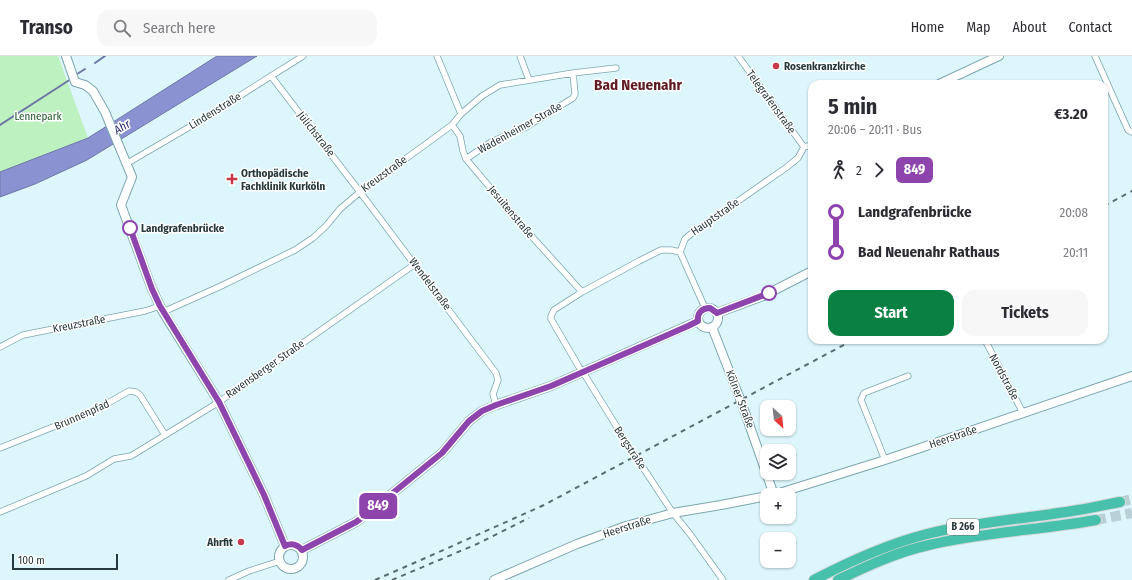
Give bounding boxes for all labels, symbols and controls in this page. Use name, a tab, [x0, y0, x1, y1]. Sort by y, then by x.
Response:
search box	[97, 10, 377, 46]
text: Transo	[20, 16, 73, 39]
icon: search	[111, 17, 133, 39]
text: Search here	[143, 19, 215, 37]
text: Home	[911, 19, 944, 36]
text: Map	[966, 19, 990, 36]
text: About	[1012, 19, 1047, 36]
text: Contact	[1069, 19, 1112, 36]
place label: Rosenkranzkirche	[784, 60, 866, 73]
marker: Rosenkranzkirche	[771, 61, 781, 71]
street label: Telegrafenstraße	[744, 68, 798, 136]
district label: Bad Neuenahr	[594, 76, 682, 94]
street label: Lindenstraße	[187, 90, 243, 132]
text: 5 min	[828, 93, 877, 120]
street label: Wadenheimer Straße	[476, 100, 564, 156]
text: €3.20	[1054, 105, 1088, 123]
street label: Jülichstraße	[294, 109, 338, 159]
park label: Lennepark	[14, 110, 62, 123]
water label: Ahr	[110, 116, 133, 138]
text: 20:06 – 20:11 · Bus	[828, 122, 922, 137]
street label: Kreuzstraße	[359, 153, 409, 195]
icon: walk	[828, 159, 850, 181]
icon: forward	[868, 159, 890, 181]
text: 849	[904, 161, 925, 178]
text: 2	[856, 163, 862, 178]
place label: Orthopädische Fachklinik Kurköln	[241, 167, 325, 193]
marker: Orthopädische Fachklinik Kurköln	[226, 173, 238, 185]
street label: Jesuitenstraße	[485, 183, 537, 241]
street label: Hauptstraße	[688, 196, 742, 238]
text: Landgrafenbrücke	[858, 203, 972, 221]
text: 20:08	[1059, 205, 1088, 220]
marker: Landgrafenbrücke	[122, 220, 138, 236]
place label: Landgrafenbrücke	[141, 222, 225, 235]
text: Bad Neuenahr Rathaus	[858, 243, 1000, 261]
text: 20:11	[1063, 245, 1088, 260]
street label: Wendelstraße	[406, 255, 454, 313]
unlabelled marker	[761, 285, 777, 301]
button: Start	[828, 290, 954, 336]
button: Tickets	[962, 290, 1088, 336]
street label: Kreuzstraße	[52, 313, 106, 335]
street label: Ravensberger Straße	[223, 337, 307, 401]
street label: Nordstraße	[986, 352, 1022, 402]
street label: Kölner Straße	[723, 368, 757, 430]
street label: Brunnenpfad	[53, 397, 111, 433]
north arrow	[760, 400, 796, 436]
map controls	[760, 400, 796, 568]
street label: Heerstraße	[927, 423, 979, 451]
street label: Bergstraße	[611, 424, 649, 472]
button: layers	[760, 444, 796, 480]
button: +	[760, 488, 796, 524]
line badge: 849	[355, 493, 401, 519]
text: 849	[367, 497, 389, 514]
street label: Heerstraße	[601, 513, 653, 541]
road number: B 266	[947, 519, 979, 535]
button: −	[760, 532, 796, 568]
place label: Ahrfit	[206, 536, 233, 549]
marker: Ahrfit	[236, 537, 246, 547]
scale bar	[12, 552, 118, 571]
text: 100 m	[18, 554, 45, 567]

